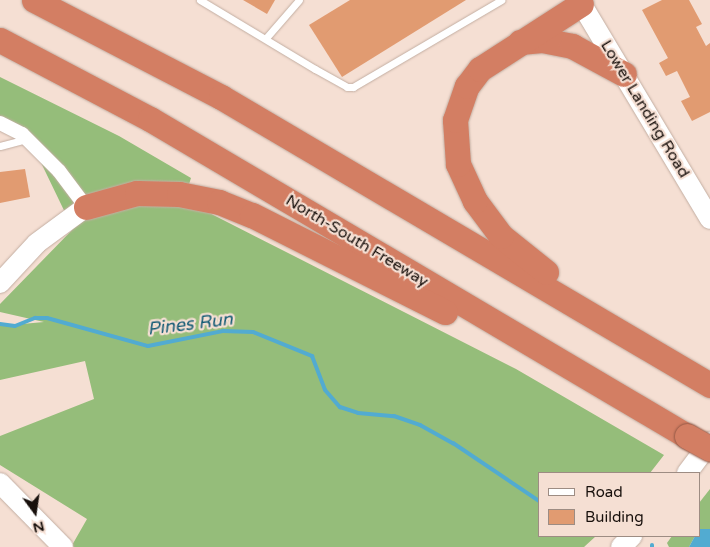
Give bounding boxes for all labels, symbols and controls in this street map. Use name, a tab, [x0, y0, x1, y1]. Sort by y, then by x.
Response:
street label: Lower Landing Road	[596, 37, 694, 181]
street label: North-South Freeway	[282, 191, 432, 291]
water label: Pines Run	[146, 308, 234, 340]
legend	[538, 472, 700, 537]
text: Road	[585, 483, 623, 501]
north arrow	[10, 487, 60, 537]
text: Building	[585, 508, 644, 526]
text: N	[31, 517, 46, 537]

